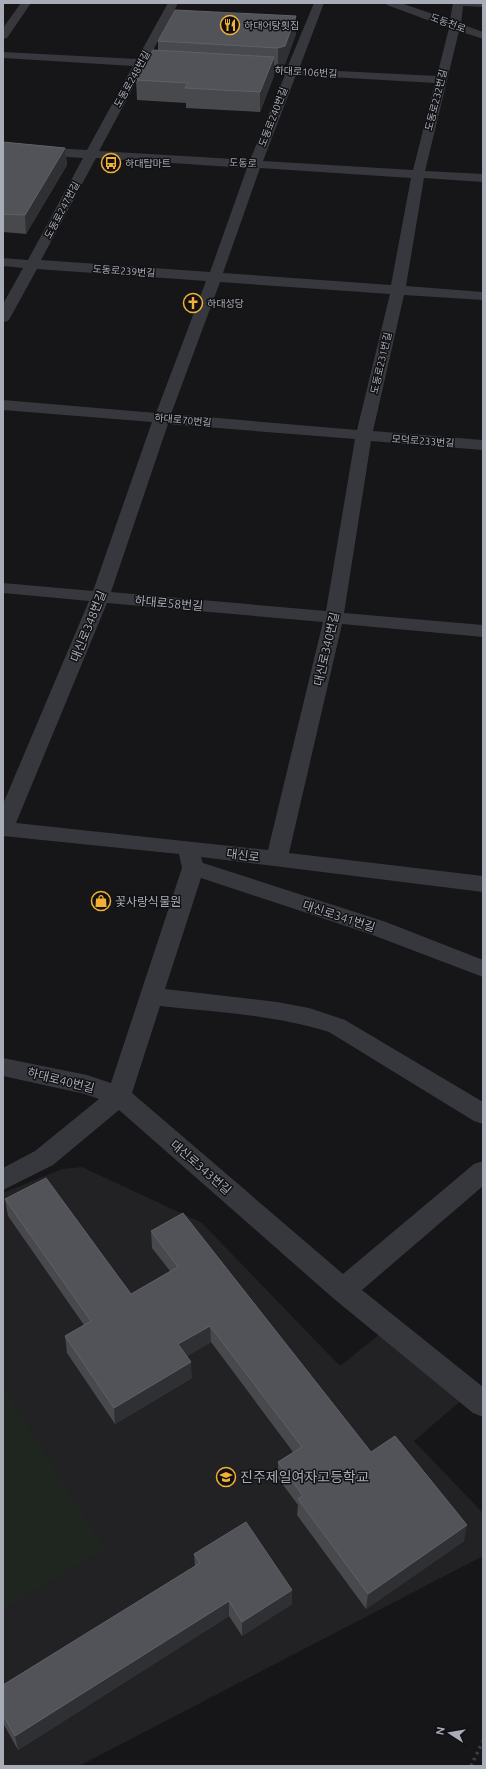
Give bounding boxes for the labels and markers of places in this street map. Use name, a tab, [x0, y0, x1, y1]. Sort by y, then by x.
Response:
restaurant icon: 하대어탕횟집	[219, 14, 241, 36]
place label: 하대어탕횟집	[244, 20, 299, 31]
bus stop icon: 하대탑마트	[100, 152, 122, 174]
place label: 하대탑마트	[125, 158, 171, 169]
church icon: 하대성당	[182, 292, 204, 314]
place label: 하대성당	[207, 298, 244, 309]
shop icon: 꽃사랑식물원	[90, 890, 112, 912]
place label: 꽃사랑식물원	[115, 895, 181, 908]
school or university icon: 진주제일여자고등학교	[215, 1466, 237, 1488]
place label: 진주제일여자고등학교	[240, 1469, 369, 1485]

